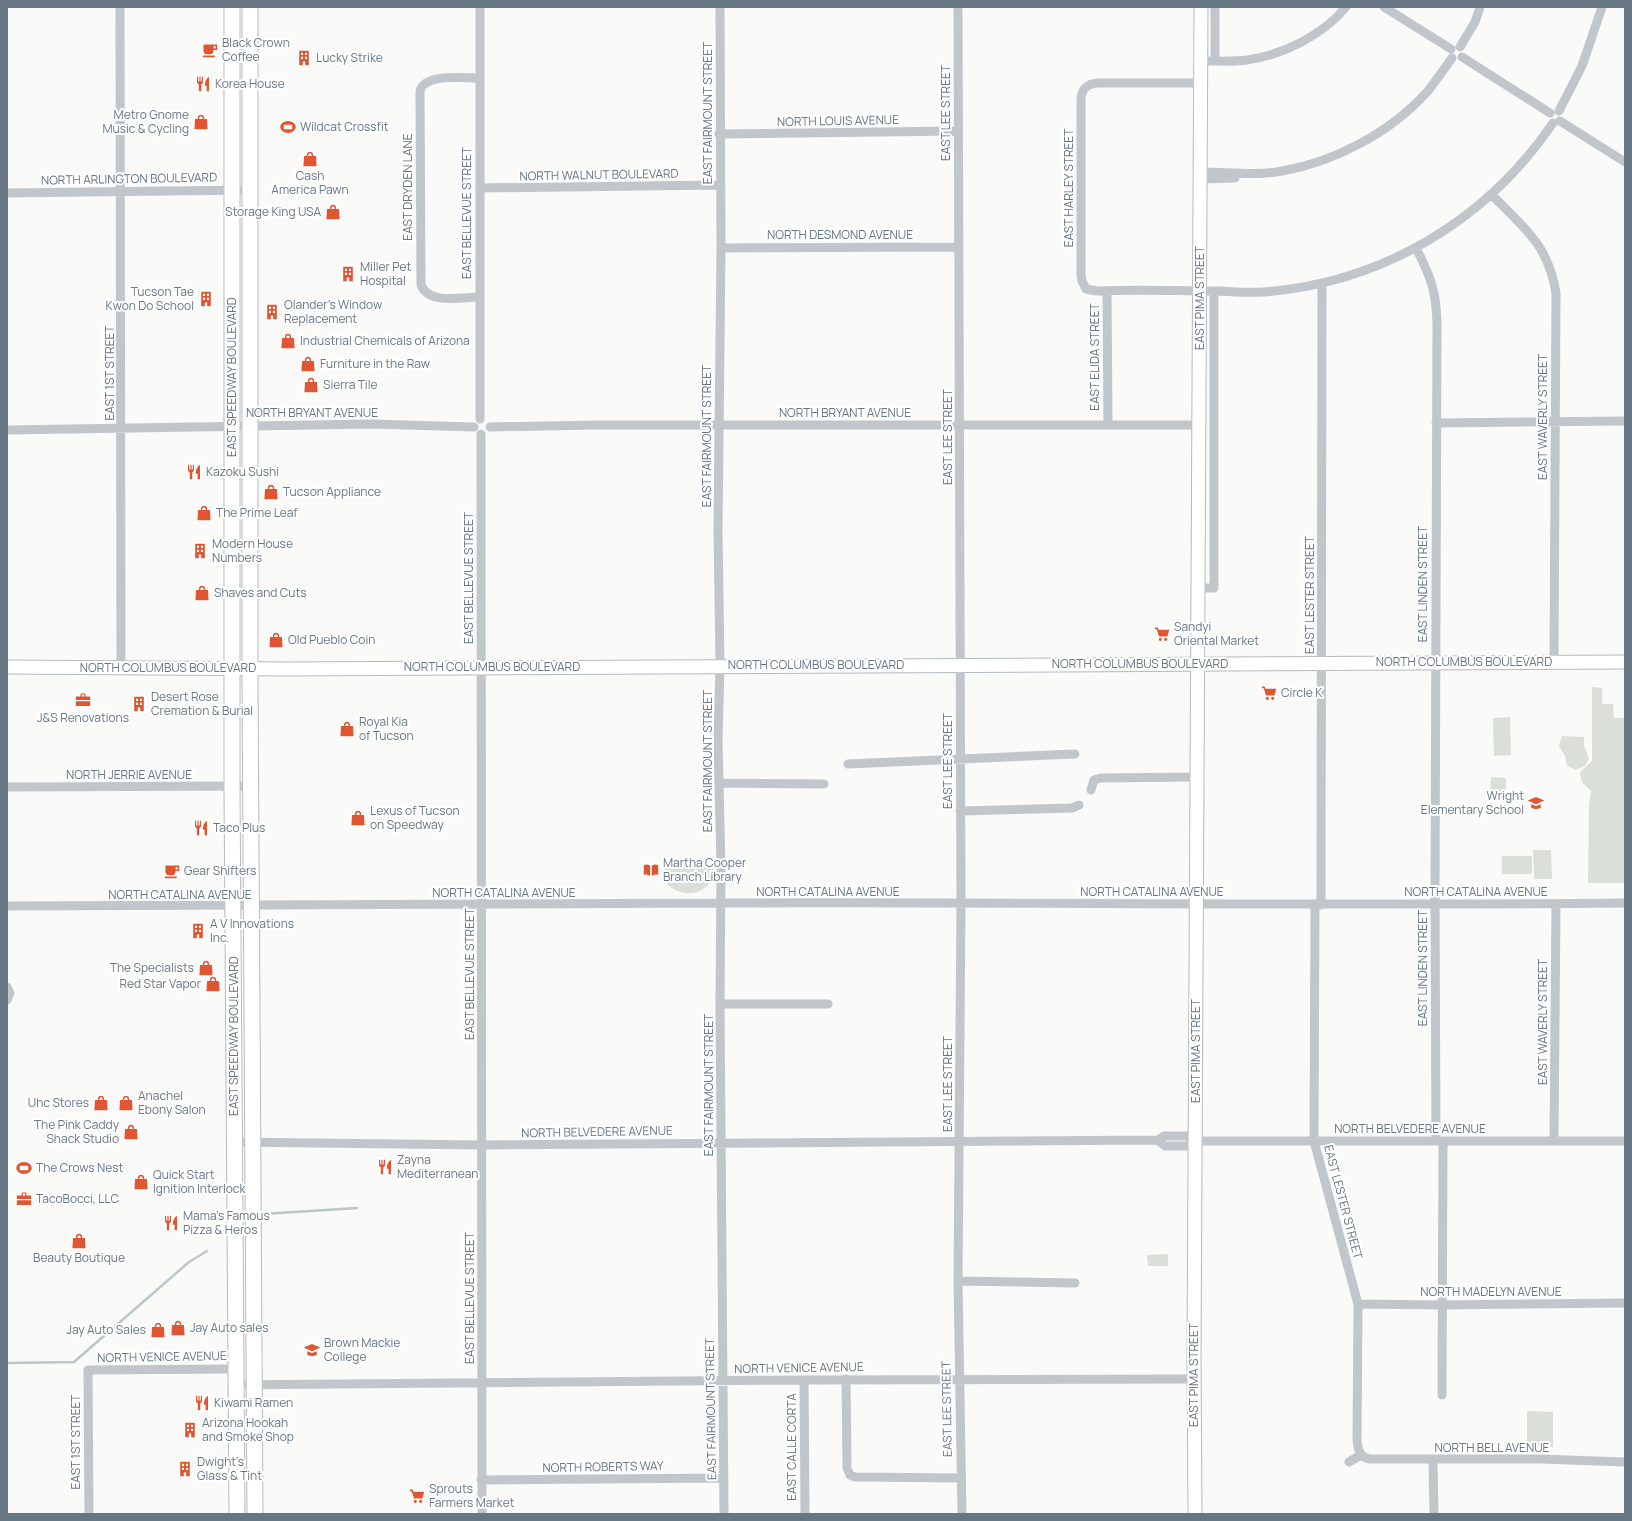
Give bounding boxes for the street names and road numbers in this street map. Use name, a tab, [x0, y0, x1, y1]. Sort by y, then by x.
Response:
street label: EAST FAIRMOUNT STREET	[699, 41, 716, 184]
street label: EAST LEE STREET	[937, 64, 954, 161]
street label: NORTH LOUIS AVENUE	[777, 111, 899, 130]
street label: EAST HARLEY STREET	[1060, 128, 1077, 247]
street label: EAST DRYDEN LANE	[399, 133, 416, 241]
street label: EAST BELLEVUE STREET	[458, 146, 475, 279]
street label: NORTH WALNUT BOULEVARD	[519, 165, 679, 184]
street label: NORTH ARLINGTON BOULEVARD	[41, 168, 217, 189]
street label: NORTH DESMOND AVENUE	[767, 226, 913, 243]
street label: EAST PIMA STREET	[1191, 245, 1208, 350]
street label: EAST SPEEDWAY BOULEVARD	[223, 297, 240, 457]
street label: EAST ELIDA STREET	[1086, 302, 1103, 411]
street label: EAST 1ST STREET	[101, 325, 118, 421]
street label: EAST WAVERLY STREET	[1534, 353, 1551, 480]
street label: EAST FAIRMOUNT STREET	[698, 364, 715, 507]
street label: EAST LEE STREET	[939, 388, 956, 485]
street label: NORTH BRYANT AVENUE	[246, 404, 378, 421]
street label: NORTH BRYANT AVENUE	[779, 404, 911, 421]
street label: EAST BELLEVUE STREET	[460, 511, 477, 644]
street label: EAST LINDEN STREET	[1414, 525, 1431, 642]
street label: EAST LESTER STREET	[1301, 535, 1318, 654]
street label: NORTH COLUMBUS BOULEVARD	[1376, 653, 1552, 670]
street label: NORTH COLUMBUS BOULEVARD	[1052, 655, 1228, 672]
street label: NORTH COLUMBUS BOULEVARD	[728, 656, 904, 673]
street label: NORTH COLUMBUS BOULEVARD	[404, 658, 580, 675]
street label: NORTH COLUMBUS BOULEVARD	[80, 659, 256, 676]
street label: EAST FAIRMOUNT STREET	[699, 689, 716, 832]
street label: EAST LEE STREET	[939, 712, 956, 809]
street label: NORTH JERRIE AVENUE	[66, 766, 192, 783]
street label: NORTH CATALINA AVENUE	[756, 883, 900, 900]
street label: NORTH CATALINA AVENUE	[1080, 883, 1224, 900]
street label: NORTH CATALINA AVENUE	[1404, 883, 1548, 900]
street label: NORTH CATALINA AVENUE	[432, 884, 576, 901]
street label: NORTH CATALINA AVENUE	[108, 886, 252, 903]
street label: EAST BELLEVUE STREET	[461, 907, 478, 1040]
street label: EAST LINDEN STREET	[1414, 909, 1431, 1026]
street label: EAST SPEEDWAY BOULEVARD	[225, 956, 242, 1116]
street label: EAST WAVERLY STREET	[1534, 958, 1551, 1085]
street label: EAST PIMA STREET	[1187, 998, 1204, 1103]
street label: EAST FAIRMOUNT STREET	[700, 1013, 717, 1156]
street label: EAST LEE STREET	[939, 1035, 956, 1132]
street label: NORTH BELVEDERE AVENUE	[1334, 1120, 1486, 1137]
street label: NORTH BELVEDERE AVENUE	[521, 1122, 673, 1141]
street label: EAST LESTER STREET	[1320, 1143, 1367, 1262]
street label: EAST BELLEVUE STREET	[461, 1231, 478, 1364]
street label: NORTH MADELYN AVENUE	[1420, 1283, 1562, 1300]
street label: EAST PIMA STREET	[1185, 1322, 1202, 1427]
street label: EAST FAIRMOUNT STREET	[701, 1337, 720, 1480]
street label: NORTH VENICE AVENUE	[97, 1347, 227, 1366]
street label: NORTH VENICE AVENUE	[734, 1358, 864, 1377]
street label: EAST LEE STREET	[937, 1360, 956, 1457]
street label: EAST CALLE CORTA	[783, 1393, 800, 1501]
street label: EAST 1ST STREET	[67, 1394, 84, 1490]
street label: NORTH BELL AVENUE	[1435, 1439, 1550, 1456]
street label: NORTH ROBERTS WAY	[542, 1457, 664, 1476]

